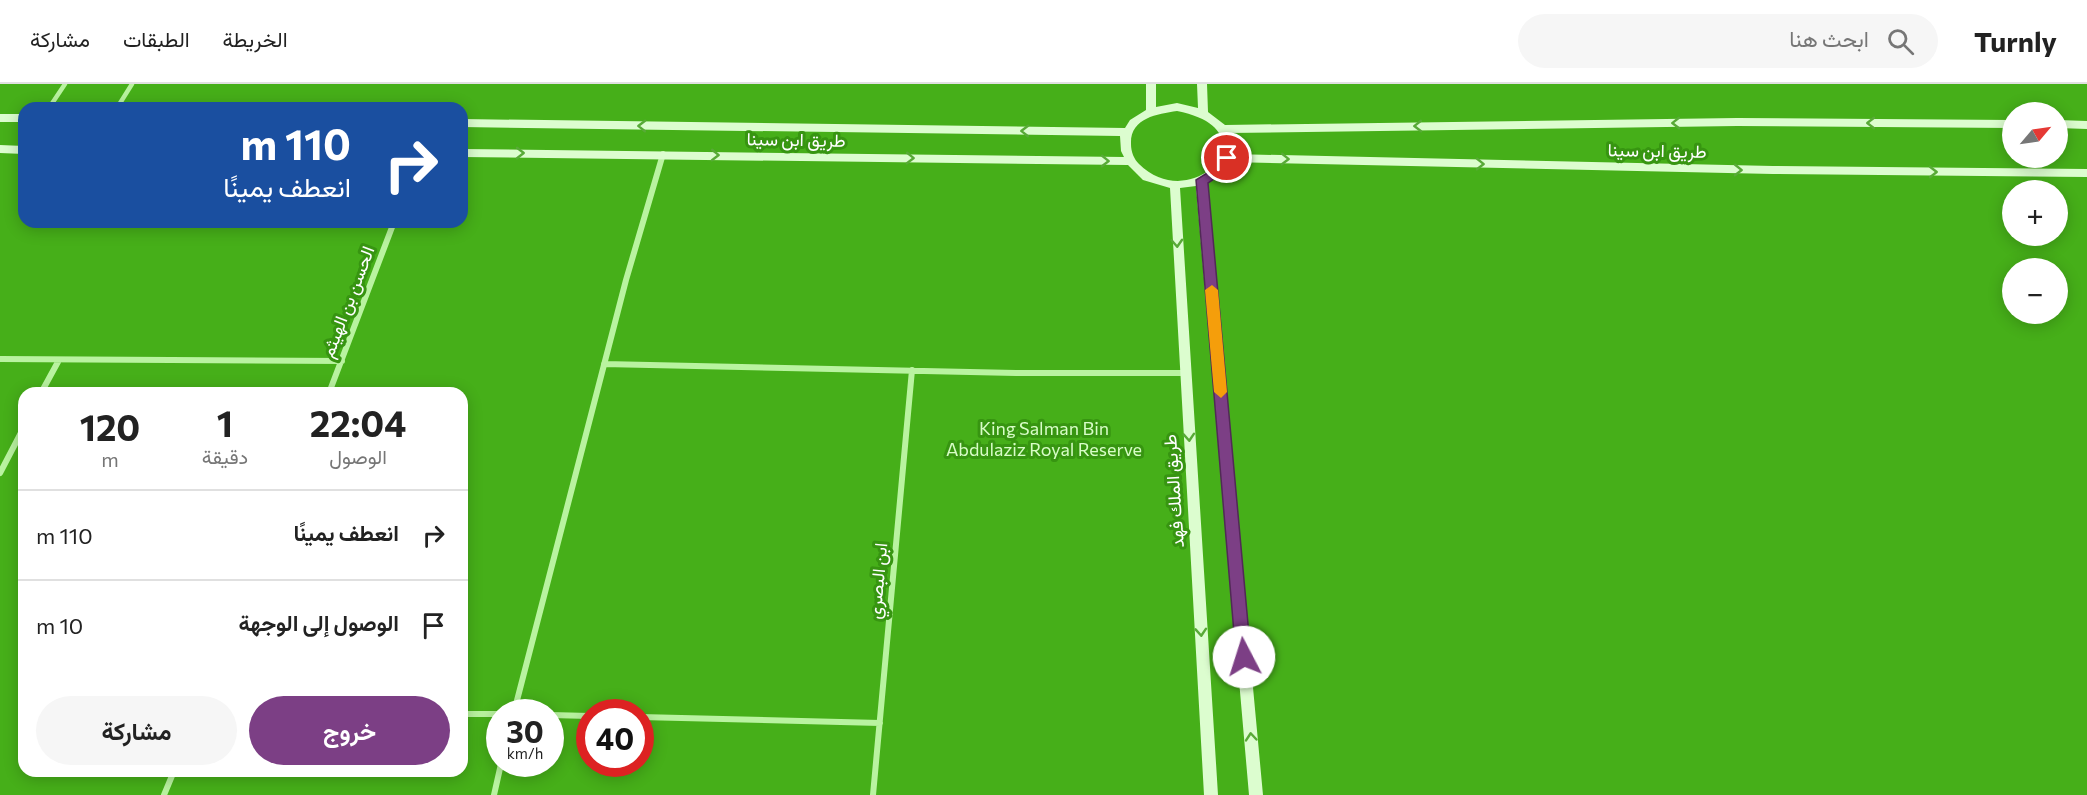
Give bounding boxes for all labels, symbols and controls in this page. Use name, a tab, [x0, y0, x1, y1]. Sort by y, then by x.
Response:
search box	[1518, 14, 1938, 68]
text: Turnly	[1974, 24, 2057, 58]
text: ابحث هنا	[1789, 25, 1869, 52]
icon: search	[1884, 25, 1917, 58]
text: مشاركة	[30, 26, 90, 51]
text: الطبقات	[123, 26, 190, 51]
text: الخريطة	[223, 26, 288, 51]
north arrow	[2002, 102, 2068, 168]
map controls	[2002, 102, 2068, 324]
text: 110 m	[240, 117, 351, 169]
one-way arrow	[1671, 117, 1680, 129]
one-way arrow	[1866, 117, 1875, 129]
one-way arrow	[637, 119, 646, 132]
one-way arrow	[1413, 120, 1422, 132]
one-way arrow	[1021, 124, 1030, 137]
icon: right	[372, 126, 450, 204]
street label: طريق ابن سينا	[746, 127, 846, 152]
pin	[1201, 132, 1252, 183]
street label: طريق ابن سينا	[1607, 138, 1707, 163]
icon: arrive	[1210, 141, 1243, 174]
one-way arrow	[516, 147, 525, 159]
one-way arrow	[711, 149, 720, 161]
one-way arrow	[906, 152, 915, 164]
one-way arrow	[1281, 153, 1290, 166]
one-way arrow	[1101, 155, 1110, 167]
one-way arrow	[1476, 158, 1485, 170]
one-way arrow	[1734, 163, 1743, 176]
one-way arrow	[1929, 165, 1938, 178]
text: انعطف يمينًا	[223, 170, 351, 203]
button: +	[2002, 180, 2068, 246]
one-way arrow	[1171, 238, 1184, 247]
street label: الحسن بن الهيثم	[316, 243, 380, 361]
button: −	[2002, 258, 2068, 324]
text: 1	[217, 400, 233, 444]
text: 22:04	[310, 400, 406, 444]
text: 120	[80, 404, 140, 448]
park label: King Salman Bin Abdulaziz Royal Reserve	[946, 417, 1142, 460]
one-way arrow	[1182, 433, 1195, 442]
street label: طريق الملك فهد	[1158, 434, 1189, 548]
text: دقيقة	[202, 444, 248, 468]
text: الوصول	[329, 444, 387, 468]
text: m	[101, 447, 119, 471]
text: انعطف يمينًا	[293, 519, 399, 546]
icon: right	[417, 519, 450, 552]
text: 110 m	[36, 522, 93, 549]
street label: ابن البصري	[863, 542, 896, 620]
text: الوصول إلى الوجهة	[239, 609, 399, 636]
icon: arrive	[417, 609, 450, 642]
text: 10 m	[36, 612, 83, 639]
position arrow	[1212, 625, 1276, 689]
one-way arrow	[1194, 628, 1207, 637]
button: مشاركة	[36, 696, 237, 765]
button: خروج	[249, 696, 450, 765]
speed limit sign: 40	[576, 699, 654, 777]
text: 30	[506, 712, 544, 749]
one-way arrow	[1245, 732, 1258, 741]
text: km/h	[507, 744, 543, 762]

